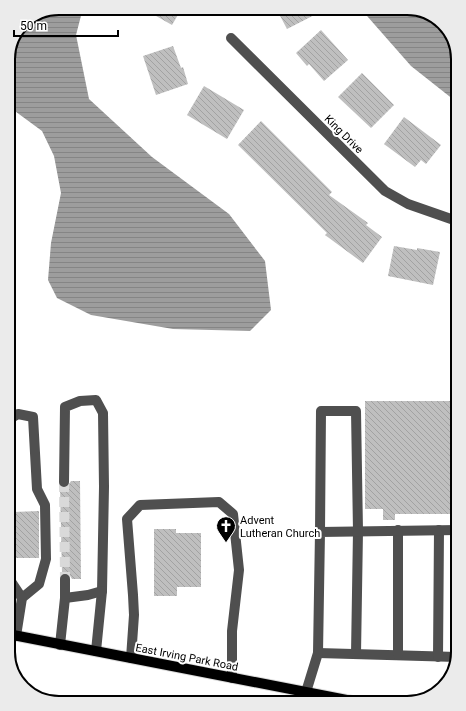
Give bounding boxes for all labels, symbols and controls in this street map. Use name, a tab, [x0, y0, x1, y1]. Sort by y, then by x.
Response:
scale bar	[14, 12, 118, 38]
text: 50 m	[20, 19, 47, 33]
street label: King Drive	[322, 112, 366, 156]
place label: Advent Lutheran Church	[240, 514, 320, 540]
church icon: Advent Lutheran Church	[215, 515, 237, 543]
street label: East Irving Park Road	[135, 641, 239, 674]

